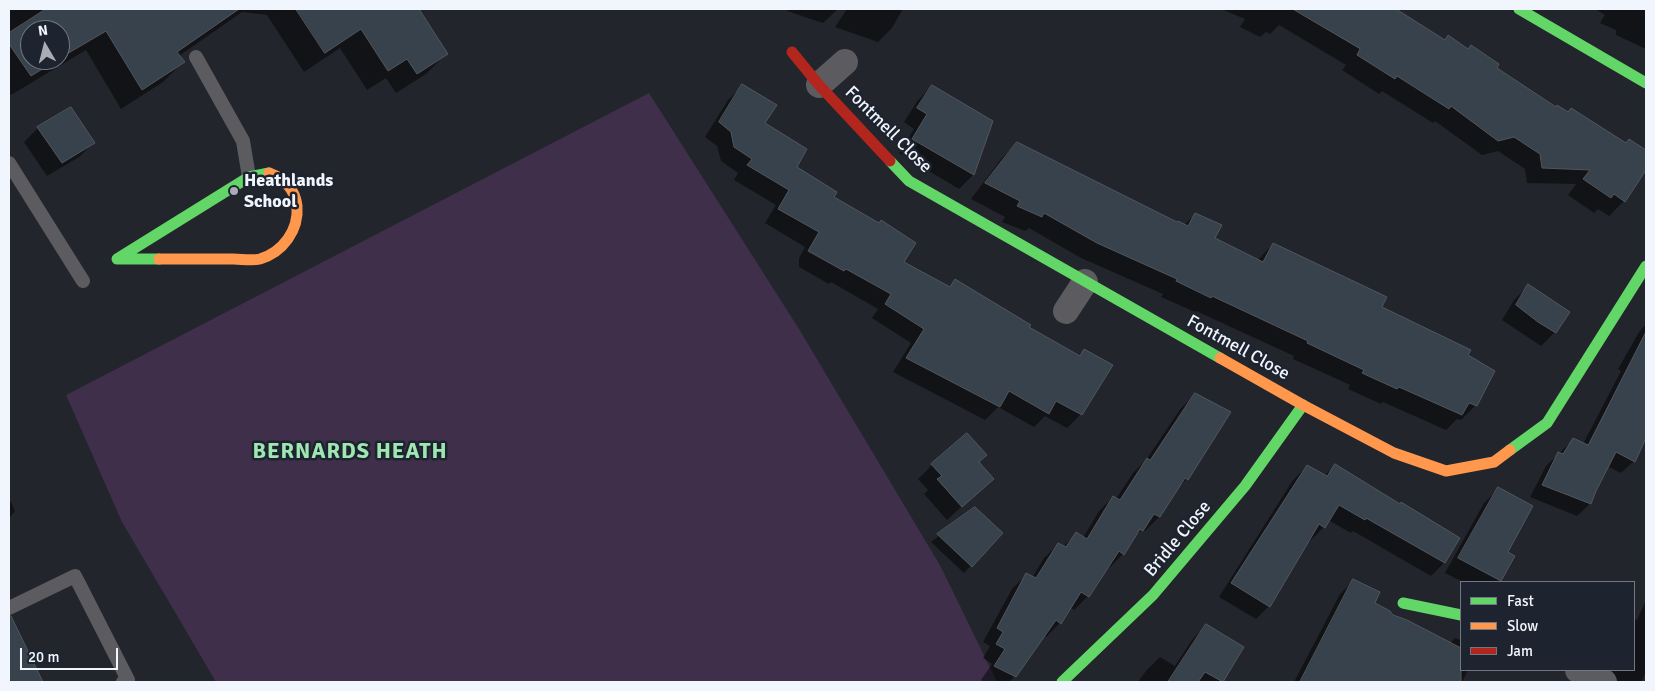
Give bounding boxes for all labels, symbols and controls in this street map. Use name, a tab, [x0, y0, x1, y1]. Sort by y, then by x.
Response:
north arrow	[20, 20, 70, 70]
text: N	[37, 22, 49, 40]
street label: Fontmell Close	[840, 82, 936, 178]
place label: Heathlands School	[244, 170, 333, 212]
marker: Heathlands School	[228, 185, 240, 197]
street label: Fontmell Close	[1183, 311, 1293, 385]
district label: BERNARDS HEATH	[251, 439, 449, 465]
street label: Bridle Close	[1140, 497, 1216, 581]
legend	[1460, 581, 1635, 671]
text: Fast	[1507, 592, 1534, 610]
text: Slow	[1507, 617, 1538, 635]
scale bar	[22, 638, 120, 670]
text: Jam	[1507, 642, 1533, 660]
text: 20 m	[28, 648, 59, 666]

